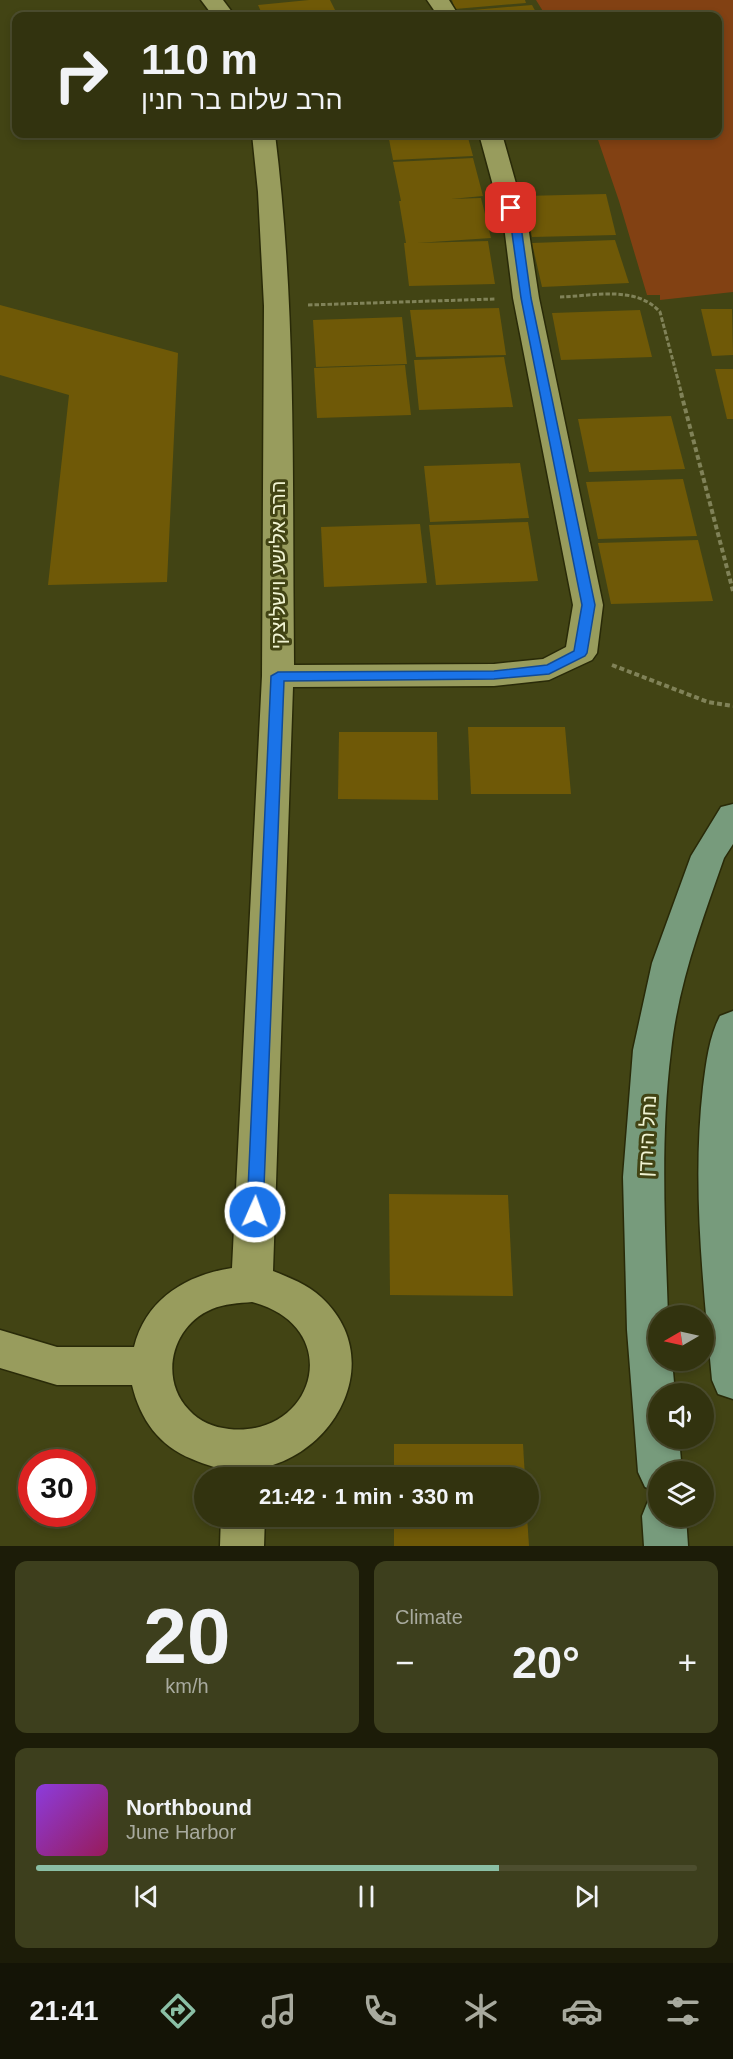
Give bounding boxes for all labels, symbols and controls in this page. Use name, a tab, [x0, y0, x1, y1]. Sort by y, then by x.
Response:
icon: right	[42, 36, 120, 114]
text: 110 m	[141, 36, 258, 83]
text: הרב שלום בר חנין	[141, 85, 343, 115]
pin	[485, 182, 536, 233]
icon: arrive	[494, 191, 527, 224]
street label: הרב אלישע וישליצקי	[267, 481, 289, 649]
street label: נחל הירדן	[634, 1095, 660, 1177]
position arrow	[223, 1180, 287, 1244]
north arrow	[648, 1305, 714, 1371]
map controls	[648, 1305, 714, 1527]
button: sound	[648, 1383, 714, 1449]
speed limit sign: 30	[18, 1449, 96, 1527]
button: layers	[648, 1461, 714, 1527]
text: 21:42 · 1 min · 330 m	[259, 1484, 474, 1509]
text: 20	[144, 1592, 230, 1680]
text: Climate	[395, 1606, 463, 1628]
text: 20°	[512, 1637, 580, 1688]
text: −	[395, 1644, 414, 1681]
text: +	[678, 1644, 697, 1681]
text: km/h	[165, 1675, 209, 1697]
text: Northbound	[126, 1795, 252, 1820]
text: June Harbor	[126, 1821, 236, 1843]
icon: previous	[130, 1880, 163, 1913]
icon: pause	[350, 1880, 383, 1913]
icon: next	[570, 1880, 603, 1913]
icon: directions	[157, 1990, 199, 2032]
icon: music	[258, 1990, 300, 2032]
icon: phone	[359, 1990, 401, 2032]
icon: climate	[460, 1990, 502, 2032]
icon: car	[561, 1990, 603, 2032]
icon: filters	[662, 1990, 704, 2032]
text: 21:41	[29, 1996, 98, 2026]

